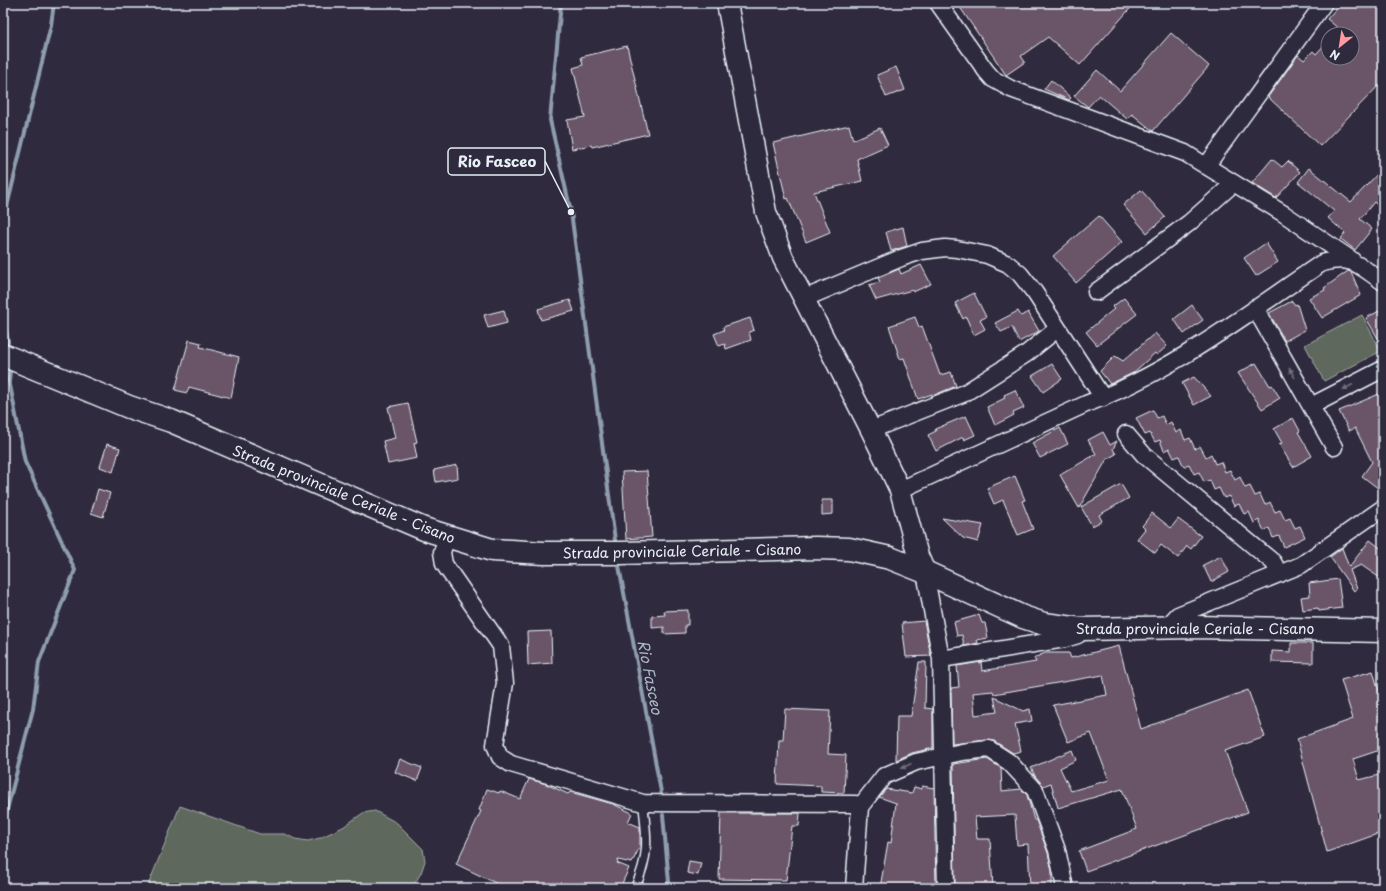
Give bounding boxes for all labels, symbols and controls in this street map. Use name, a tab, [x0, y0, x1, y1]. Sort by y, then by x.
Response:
north arrow	[1320, 26, 1360, 66]
text: N	[1326, 45, 1343, 65]
callout: Rio Fasceo	[448, 148, 545, 175]
text: Rio Fasceo	[458, 149, 536, 172]
one-way arrow	[1288, 367, 1295, 379]
one-way arrow	[1343, 384, 1354, 390]
street label: Strada provinciale Ceriale - Cisano	[229, 440, 459, 548]
street label: Strada provinciale Ceriale - Cisano	[563, 538, 802, 564]
street label: Strada provinciale Ceriale - Cisano	[1076, 618, 1314, 639]
water label: Rio Fasceo	[633, 638, 670, 717]
one-way arrow	[901, 763, 912, 769]

